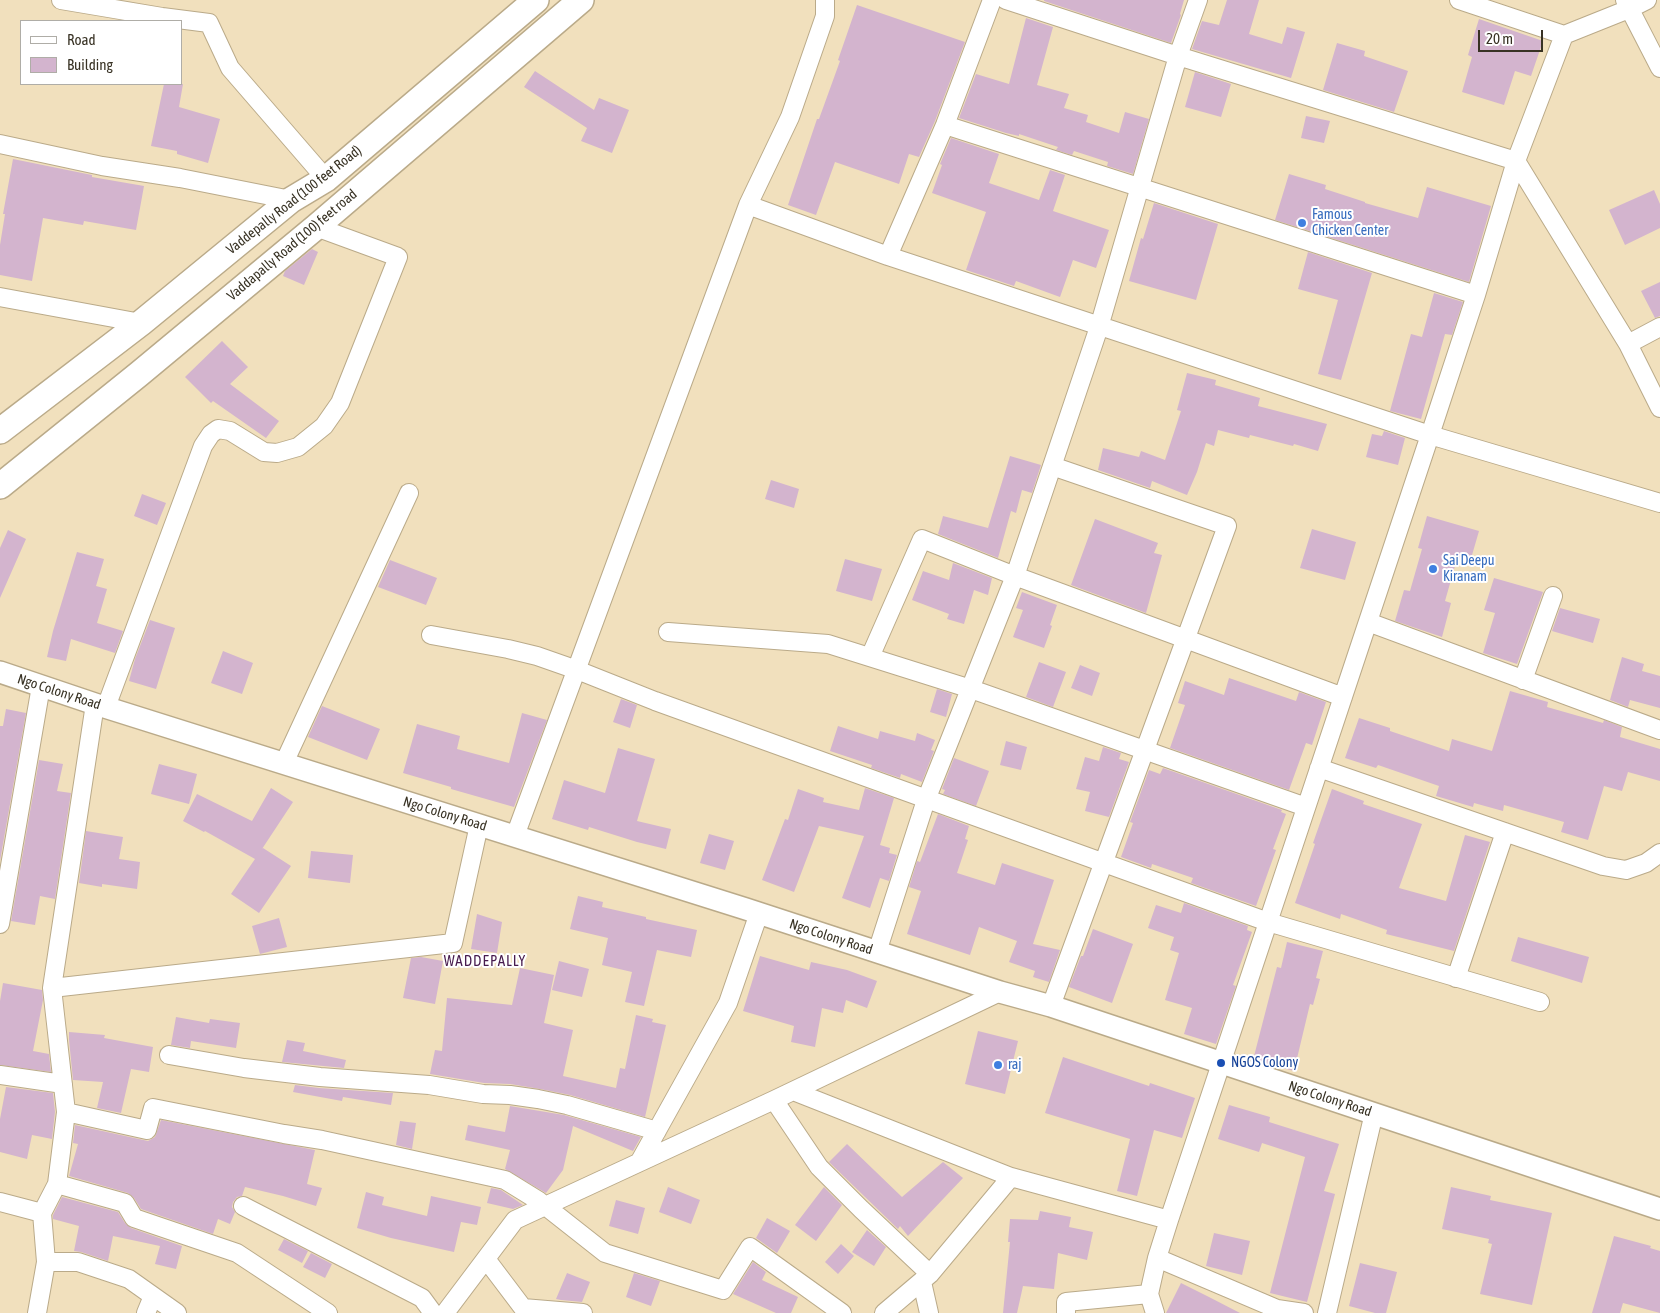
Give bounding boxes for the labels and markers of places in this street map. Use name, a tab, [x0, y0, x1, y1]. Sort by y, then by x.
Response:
place label: Famous Chicken Center	[1312, 207, 1388, 240]
marker: Famous Chicken Center	[1296, 217, 1308, 229]
place label: Sai Deepu Kiranam	[1443, 553, 1494, 586]
marker: Sai Deepu Kiranam	[1427, 563, 1439, 575]
place label: NGOS Colony	[1231, 1055, 1298, 1071]
place label: raj	[1008, 1057, 1022, 1073]
marker: NGOS Colony	[1215, 1057, 1227, 1069]
marker: raj	[992, 1059, 1004, 1071]

